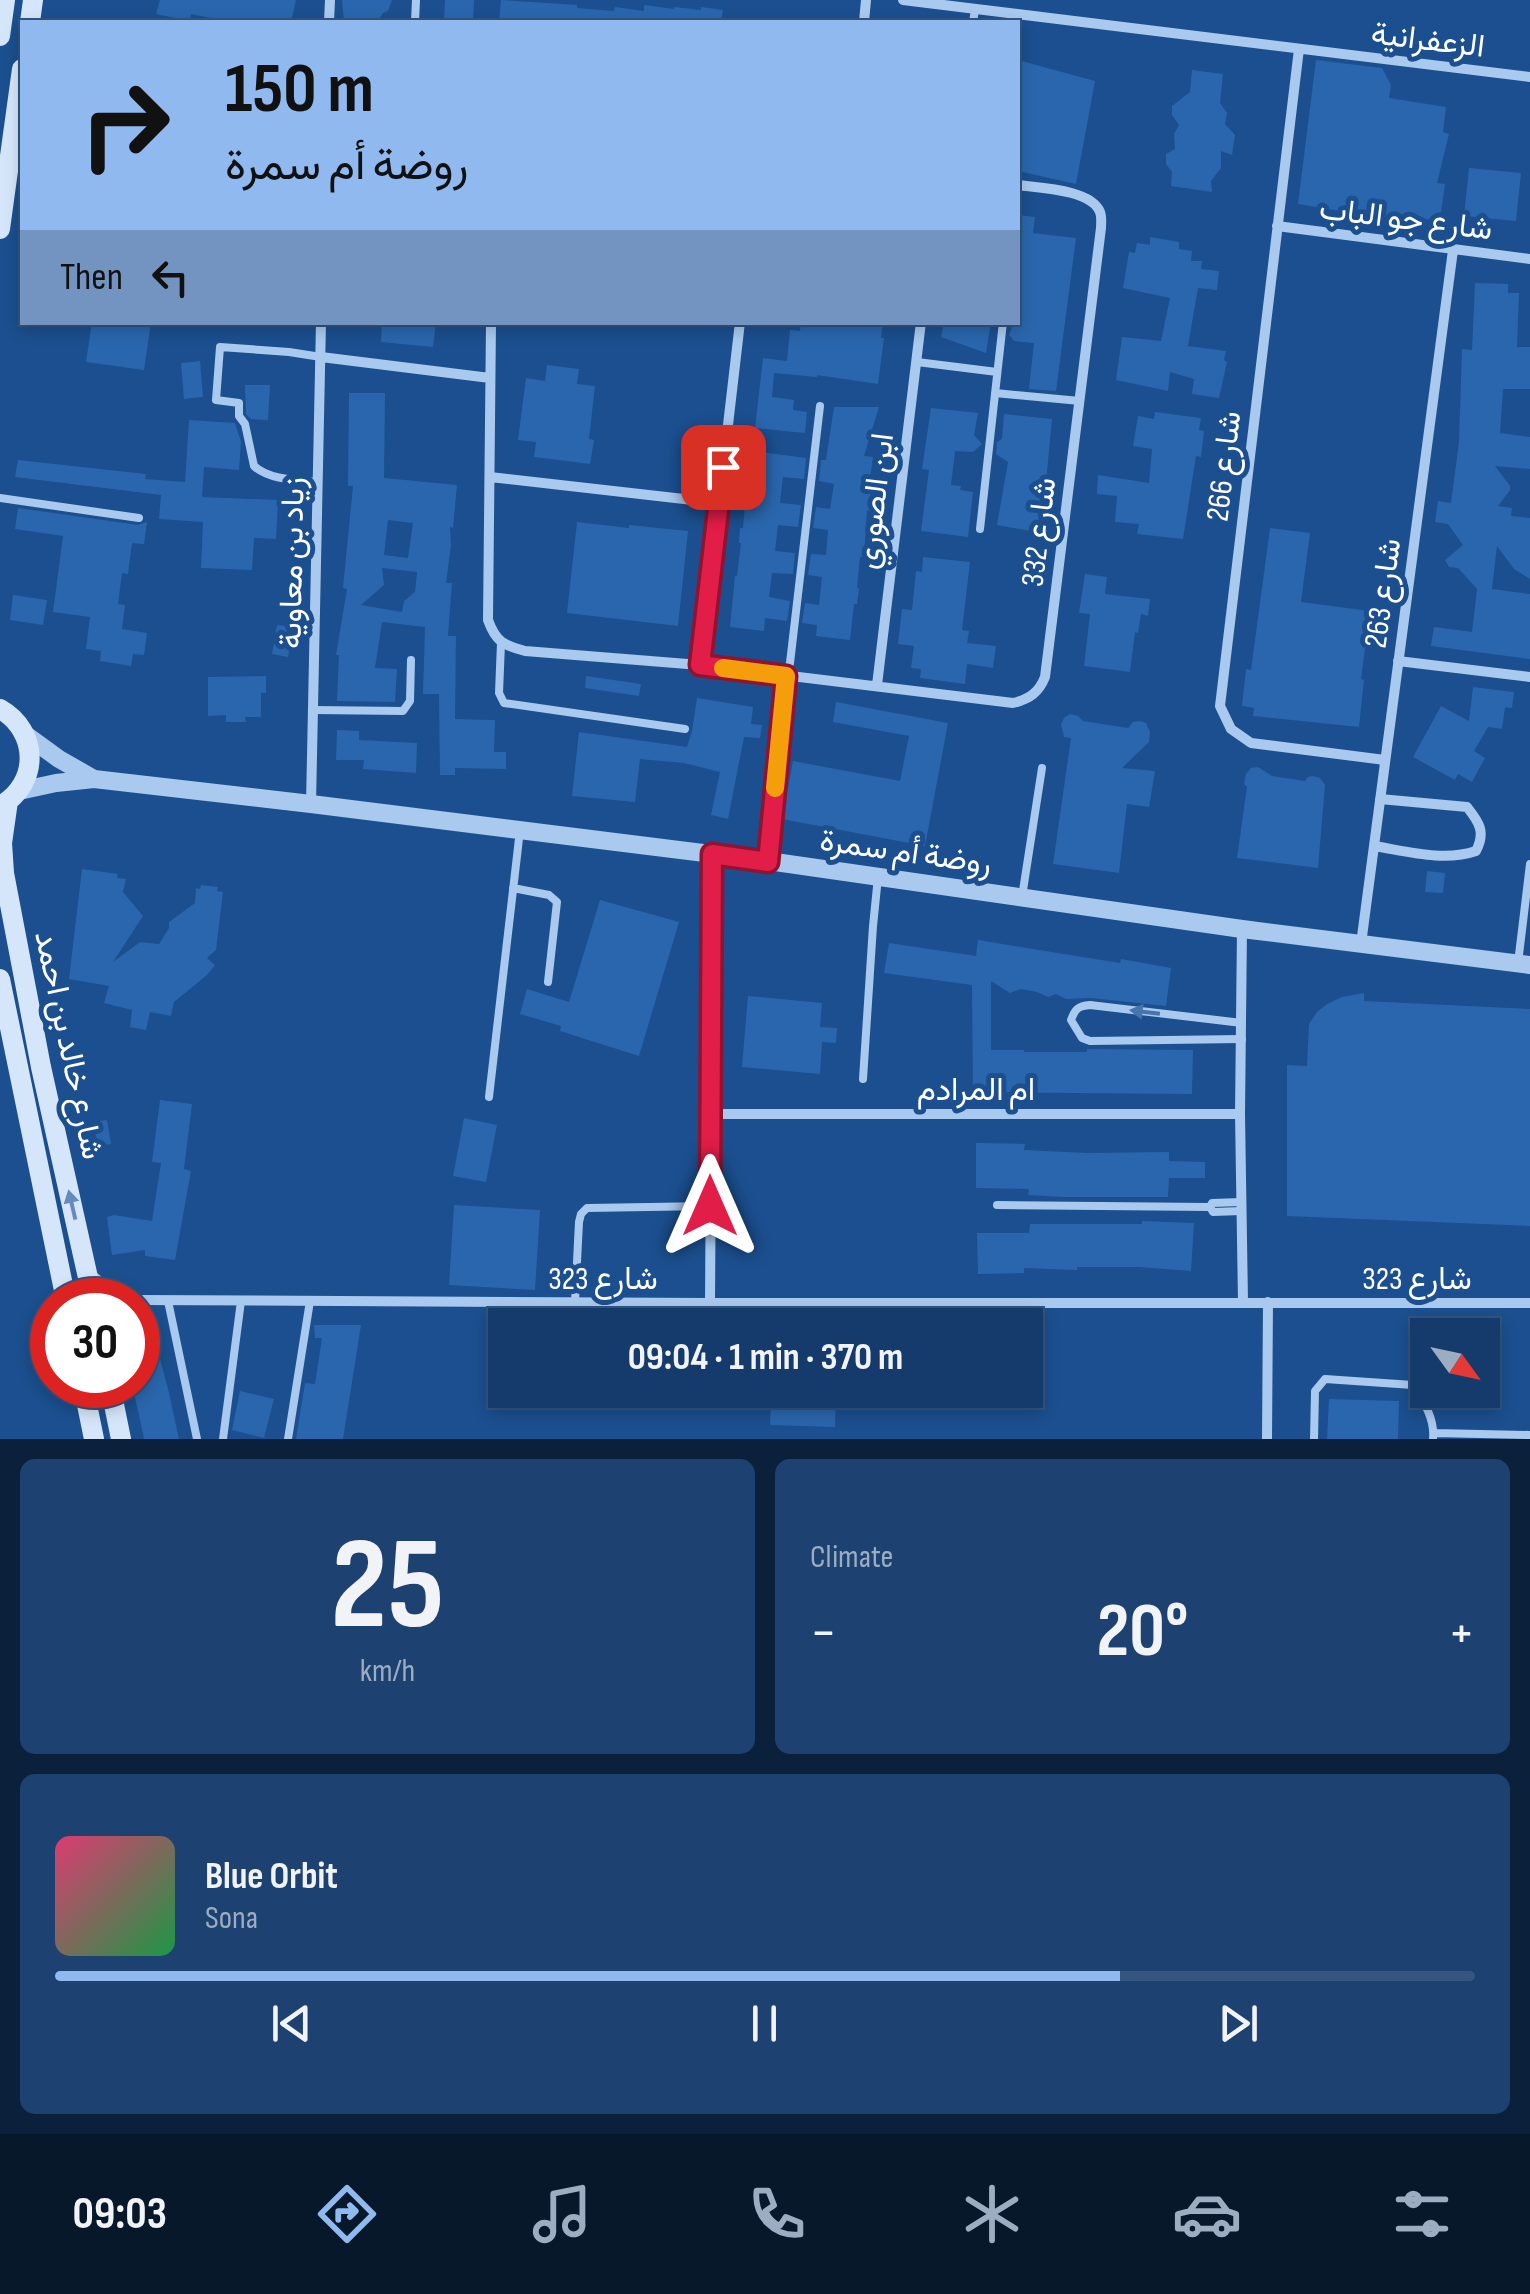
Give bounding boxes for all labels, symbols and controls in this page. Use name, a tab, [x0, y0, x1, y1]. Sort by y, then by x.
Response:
street label: الزعفرانية	[1369, 14, 1487, 67]
text: 150 m	[225, 48, 374, 132]
icon: right	[60, 60, 190, 190]
text: روضة أم سمرة	[225, 138, 468, 193]
street label: شارع جو الباب	[1317, 190, 1495, 250]
icon: left	[143, 250, 198, 305]
text: Then	[60, 255, 123, 300]
street label: شارع 266	[1198, 409, 1252, 524]
pin	[681, 425, 766, 510]
street label: ابن الصوري	[848, 431, 908, 572]
icon: arrive	[696, 440, 751, 495]
street label: شارع 332	[1013, 475, 1067, 589]
street label: زياد بن معاوية	[272, 477, 313, 649]
street label: شارع 263	[1357, 536, 1411, 651]
street label: روضة أم سمرة	[817, 821, 994, 884]
street label: شارع خالد بن احمد	[24, 928, 112, 1163]
one-way arrow	[1129, 1004, 1161, 1020]
street label: ام المرادم	[917, 1071, 1035, 1110]
position arrow	[658, 1154, 762, 1258]
one-way arrow	[64, 1189, 80, 1220]
street label: شارع 323	[548, 1260, 658, 1300]
street label: شارع 323	[1362, 1260, 1472, 1300]
speed limit sign: 30	[30, 1278, 160, 1408]
north arrow	[1410, 1318, 1500, 1408]
map controls	[1410, 1318, 1500, 1408]
text: 09:04 · 1 min · 370 m	[628, 1335, 903, 1380]
text: 25	[330, 1509, 445, 1665]
text: Climate	[810, 1538, 893, 1577]
text: 20°	[1096, 1587, 1189, 1678]
text: −	[810, 1600, 837, 1667]
text: +	[1448, 1600, 1475, 1667]
text: km/h	[360, 1652, 415, 1691]
text: Blue Orbit	[205, 1854, 338, 1899]
text: Sona	[205, 1899, 258, 1938]
icon: previous	[264, 1996, 319, 2051]
icon: pause	[737, 1996, 792, 2051]
icon: next	[1211, 1996, 1266, 2051]
icon: directions	[312, 2179, 382, 2249]
icon: music	[527, 2179, 597, 2249]
icon: phone	[742, 2179, 812, 2249]
icon: climate	[957, 2179, 1027, 2249]
icon: car	[1172, 2179, 1242, 2249]
icon: filters	[1387, 2179, 1457, 2249]
text: 09:03	[73, 2187, 167, 2242]

